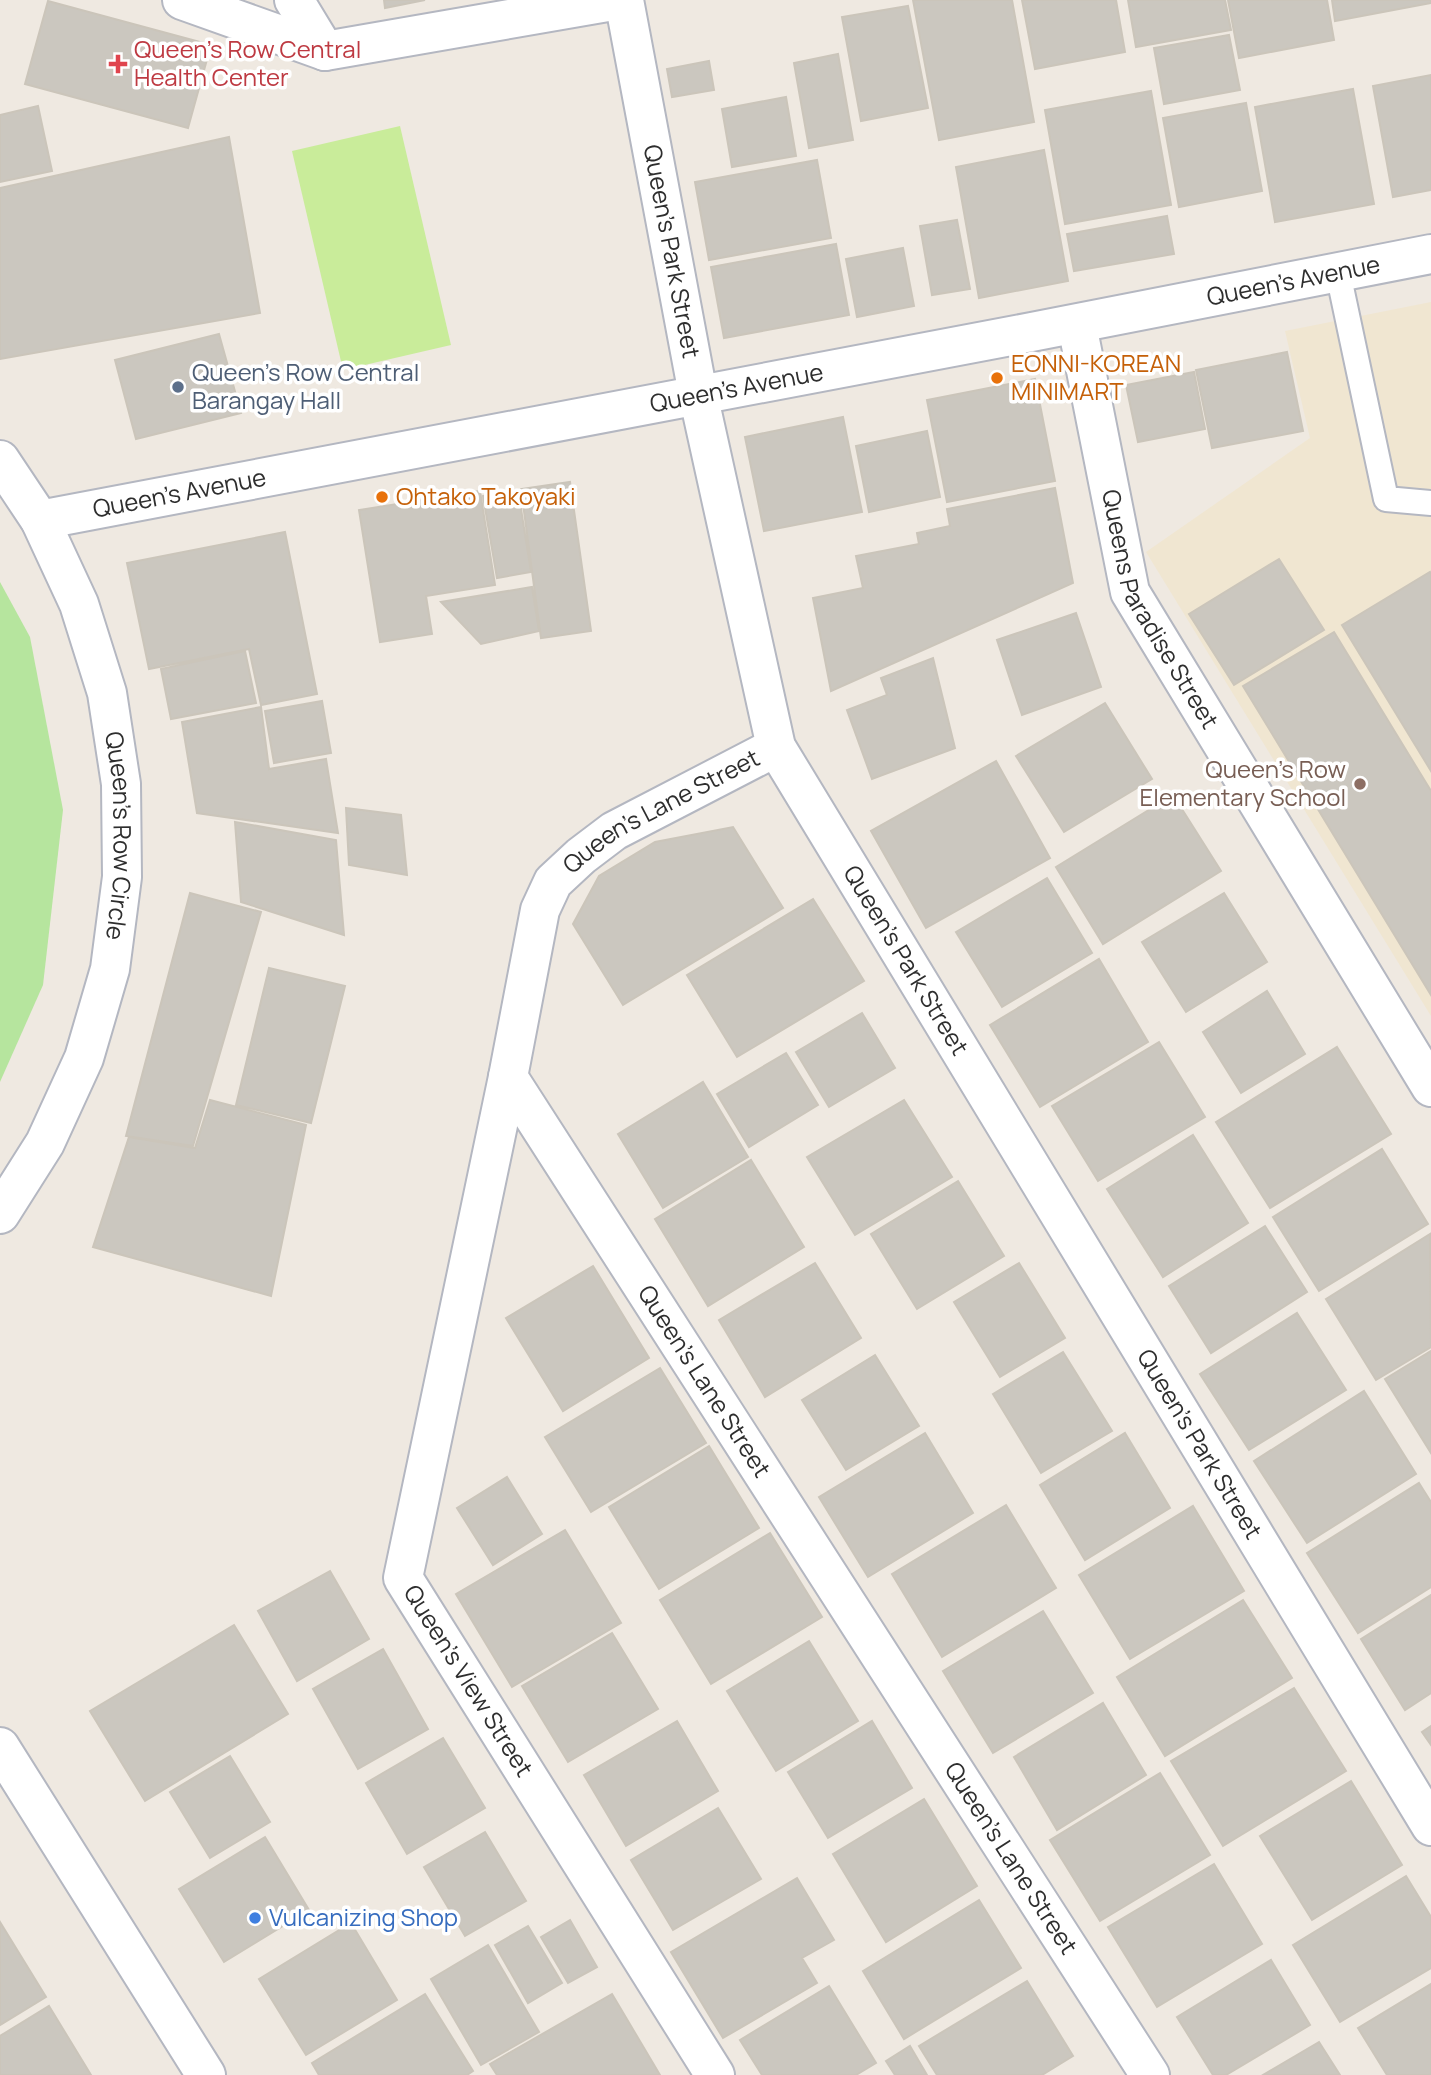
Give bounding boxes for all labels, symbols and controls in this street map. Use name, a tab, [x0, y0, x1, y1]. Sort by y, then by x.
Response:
place label: Queen's Row Central Health Center	[134, 32, 361, 93]
marker: Queen's Row Central Health Center	[108, 54, 128, 74]
street label: Queen's Park Street	[637, 142, 709, 361]
street label: Queen's Avenue	[1204, 247, 1383, 313]
place label: EONNI-KOREAN MINIMART	[1011, 346, 1181, 407]
street label: Queen's Avenue	[647, 354, 826, 419]
place label: Queen's Row Central Barangay Hall	[192, 355, 419, 416]
marker: EONNI-KOREAN MINIMART	[989, 370, 1005, 386]
marker: Queen's Row Central Barangay Hall	[170, 379, 186, 395]
street label: Queen's Avenue	[90, 460, 269, 525]
place label: Ohtako Takoyaki	[396, 479, 576, 512]
street label: Queens Paradise Street	[1095, 486, 1227, 734]
marker: Ohtako Takoyaki	[374, 489, 390, 505]
street label: Queen's Row Circle	[98, 729, 140, 942]
street label: Queen's Lane Street	[555, 740, 765, 880]
place label: Queen's Row Elementary School	[1140, 752, 1346, 813]
marker: Queen's Row Elementary School	[1352, 776, 1368, 792]
street label: Queen's Park Street	[836, 858, 977, 1061]
street label: Queen's Lane Street	[631, 1278, 779, 1483]
street label: Queen's Park Street	[1130, 1342, 1271, 1545]
street label: Queen's View Street	[397, 1578, 542, 1782]
street label: Queen's Lane Street	[938, 1755, 1086, 1960]
place label: Vulcanizing Shop	[269, 1900, 458, 1933]
marker: Vulcanizing Shop	[247, 1910, 263, 1926]

